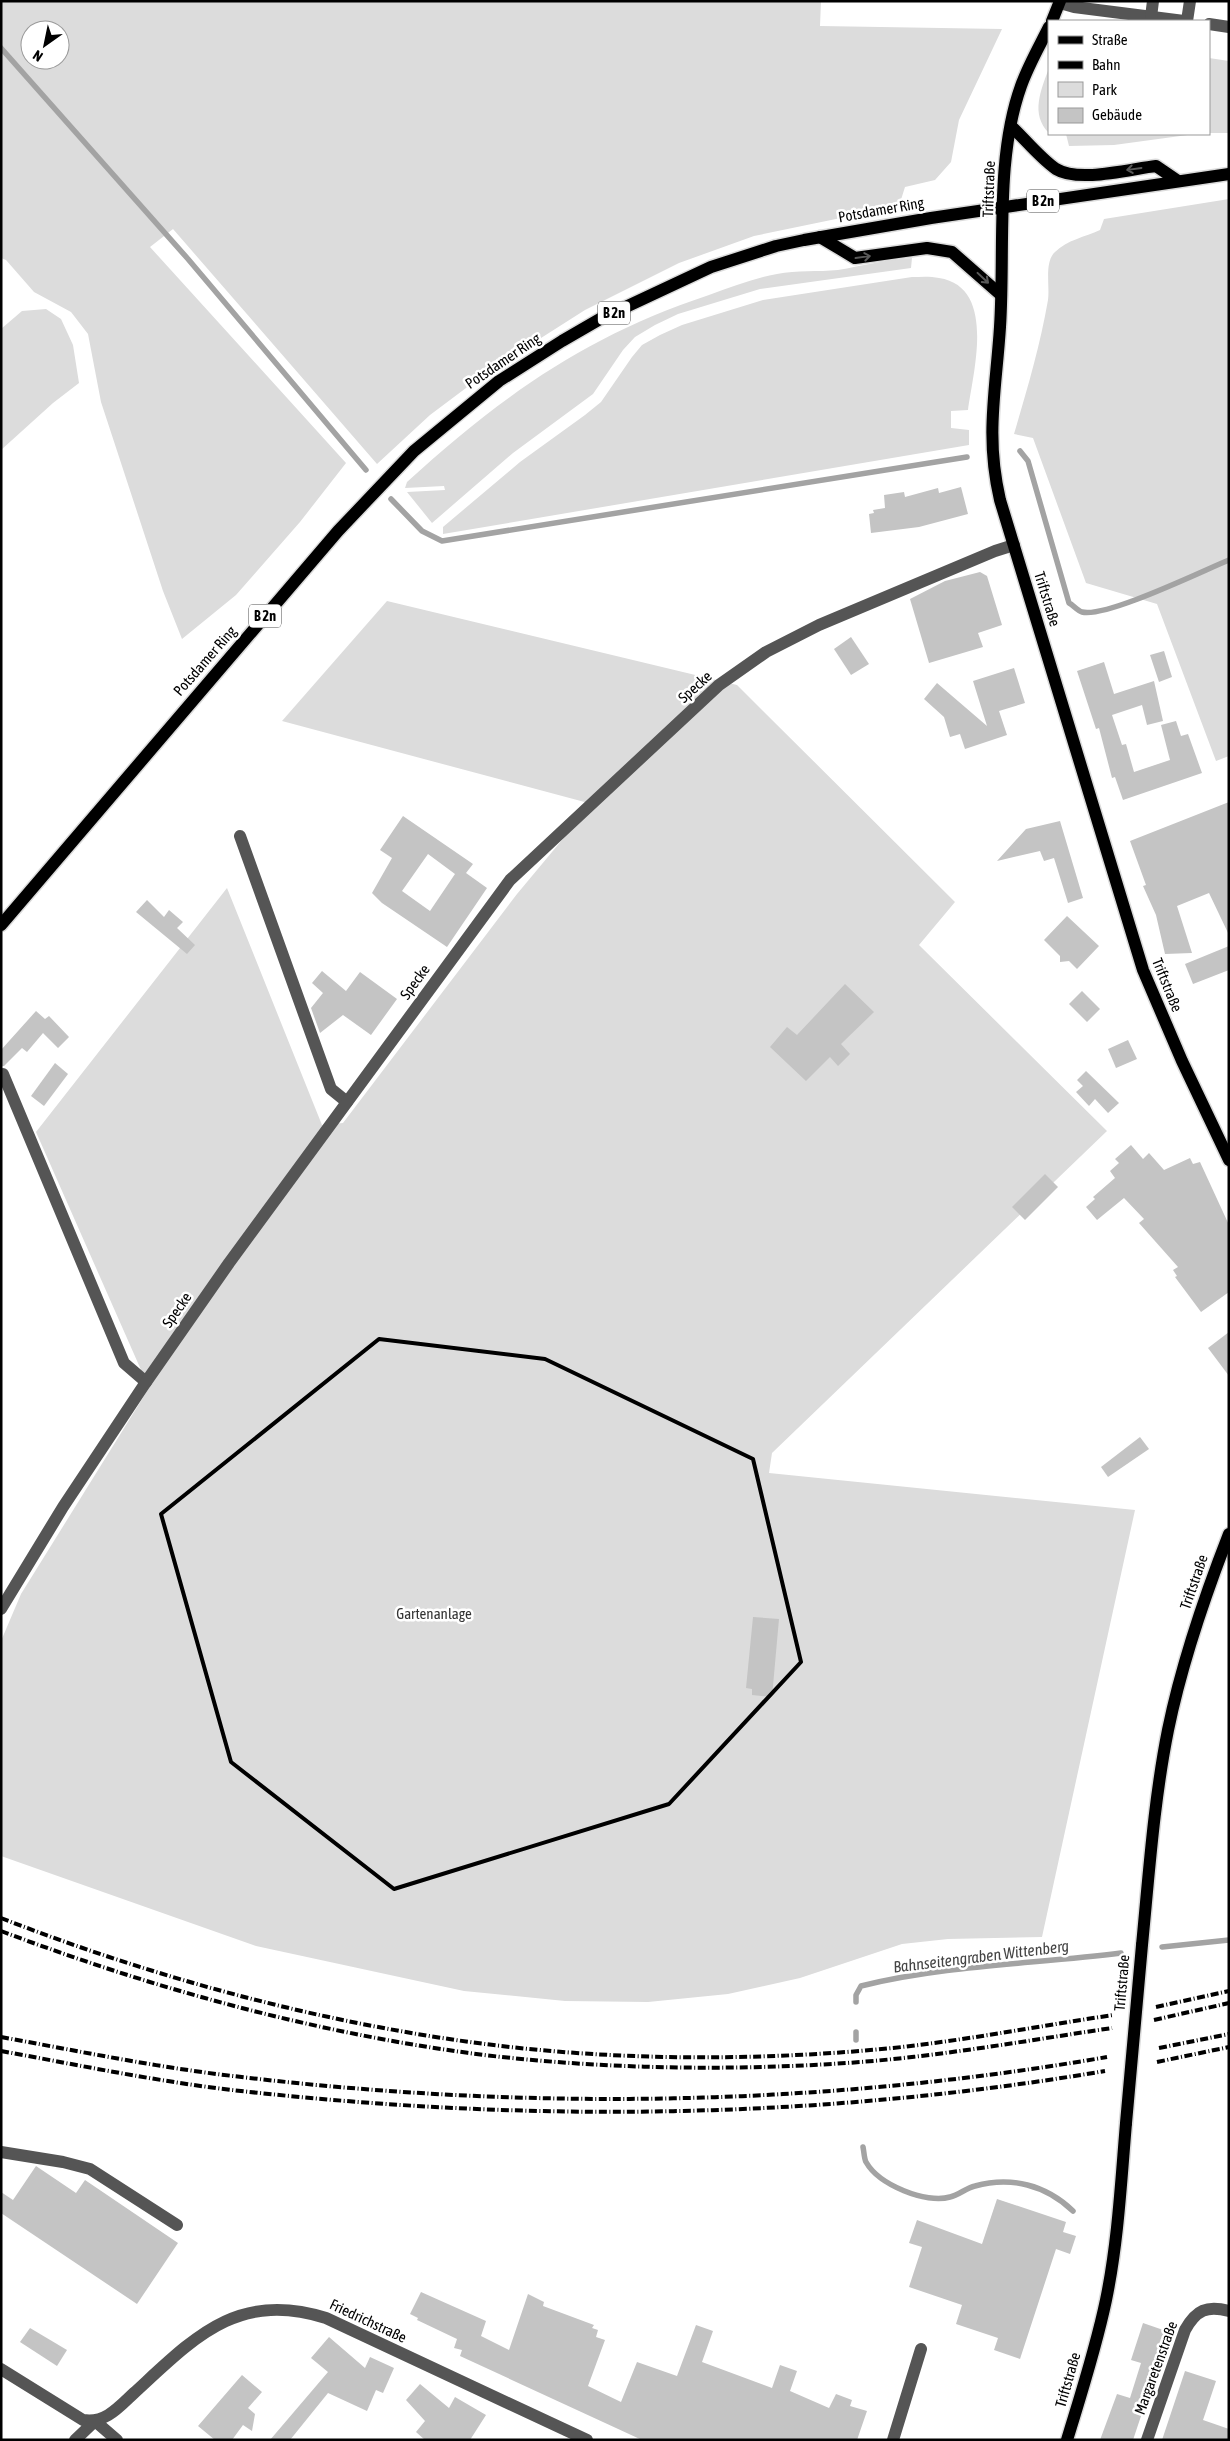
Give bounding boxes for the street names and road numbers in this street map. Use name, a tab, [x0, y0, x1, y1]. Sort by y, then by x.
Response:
street label: Triftstraße	[979, 160, 998, 218]
road number: B 2n	[1027, 190, 1059, 212]
street label: Potsdamer Ring	[837, 194, 926, 225]
road number: B 2n	[598, 302, 630, 324]
street label: Potsdamer Ring	[462, 329, 544, 392]
street label: Triftstraße	[1031, 569, 1064, 629]
road number: B 2n	[249, 604, 281, 628]
street label: Potsdamer Ring	[170, 622, 240, 699]
street label: Specke	[675, 667, 715, 706]
street label: Triftstraße	[1149, 955, 1186, 1014]
street label: Specke	[396, 961, 433, 1002]
street label: Specke	[158, 1289, 195, 1330]
street label: Triftstraße	[1176, 1552, 1211, 1611]
street label: Triftstraße	[1111, 1954, 1132, 2012]
street label: Friedrichstraße	[327, 2295, 409, 2346]
street label: Margaretenstraße	[1131, 2319, 1180, 2417]
street label: Triftstraße	[1052, 2350, 1084, 2409]

